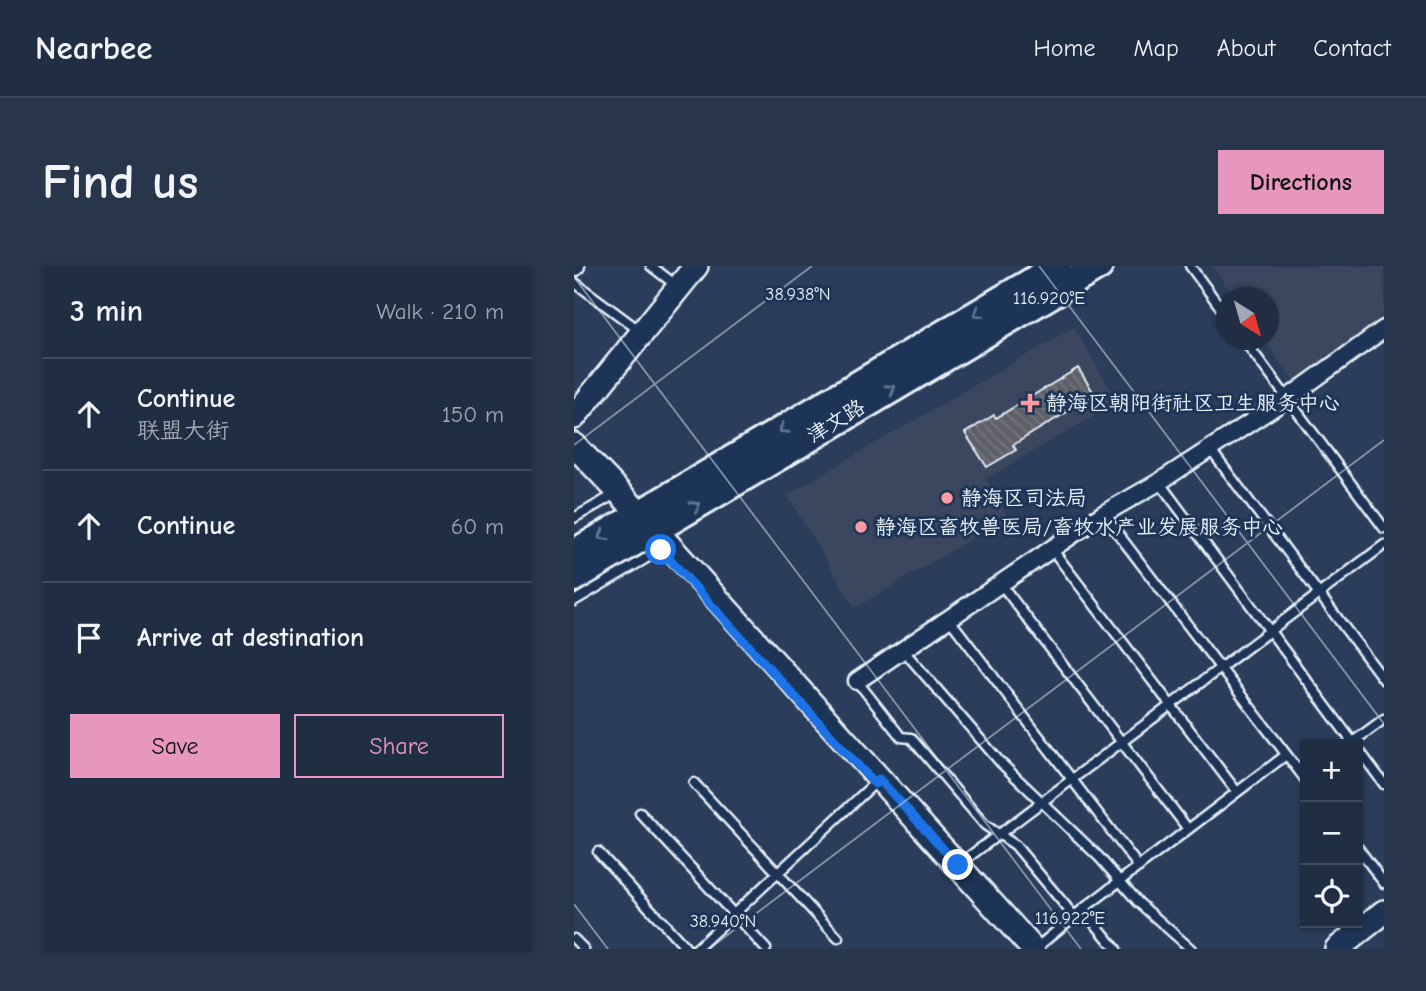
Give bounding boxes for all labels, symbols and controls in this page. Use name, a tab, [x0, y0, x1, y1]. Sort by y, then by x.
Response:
text: Nearbee	[35, 29, 153, 67]
text: Home	[1034, 34, 1095, 62]
text: Map	[1133, 34, 1179, 62]
text: About	[1217, 34, 1275, 62]
text: Contact	[1313, 34, 1391, 62]
button: Directions	[1218, 150, 1384, 214]
text: Find us	[42, 154, 198, 210]
text: 38.938°N	[765, 284, 831, 305]
north arrow	[1216, 287, 1279, 350]
text: 116.920°E	[1013, 288, 1085, 309]
text: 3 min	[70, 294, 143, 329]
text: Walk · 210 m	[376, 298, 504, 325]
one-way arrow	[973, 305, 985, 318]
text: Continue	[137, 384, 235, 414]
one-way arrow	[883, 384, 896, 397]
place label: 静海区朝阳街社区卫生服务中心	[1046, 391, 1340, 415]
marker: 静海区朝阳街社区卫生服务中心	[1020, 393, 1040, 413]
street label: 津文路	[803, 394, 869, 448]
icon: ahead	[70, 395, 108, 433]
text: 150 m	[442, 401, 504, 428]
text: 联盟大街	[137, 417, 229, 444]
one-way arrow	[777, 421, 790, 434]
place label: 静海区司法局	[961, 486, 1087, 510]
marker: 静海区司法局	[939, 490, 955, 506]
one-way arrow	[688, 502, 701, 515]
icon: ahead	[70, 507, 108, 545]
text: Continue	[137, 511, 235, 541]
text: 60 m	[451, 513, 504, 540]
place label: 静海区畜牧兽医局/畜牧水产业发展服务中心	[875, 515, 1283, 539]
marker: 静海区畜牧兽医局/畜牧水产业发展服务中心	[853, 519, 869, 535]
one-way arrow	[598, 528, 611, 541]
route start	[645, 534, 676, 565]
icon: arrive	[70, 619, 108, 657]
text: Arrive at destination	[137, 623, 364, 653]
button: Save	[70, 714, 280, 778]
button: Share	[294, 714, 504, 778]
map controls	[1300, 739, 1363, 928]
button: +	[1300, 739, 1363, 802]
button: −	[1300, 802, 1363, 865]
route end	[942, 849, 973, 880]
button: locate	[1300, 865, 1363, 928]
text: 116.922°E	[1035, 908, 1105, 929]
text: 38.940°N	[690, 911, 756, 932]

